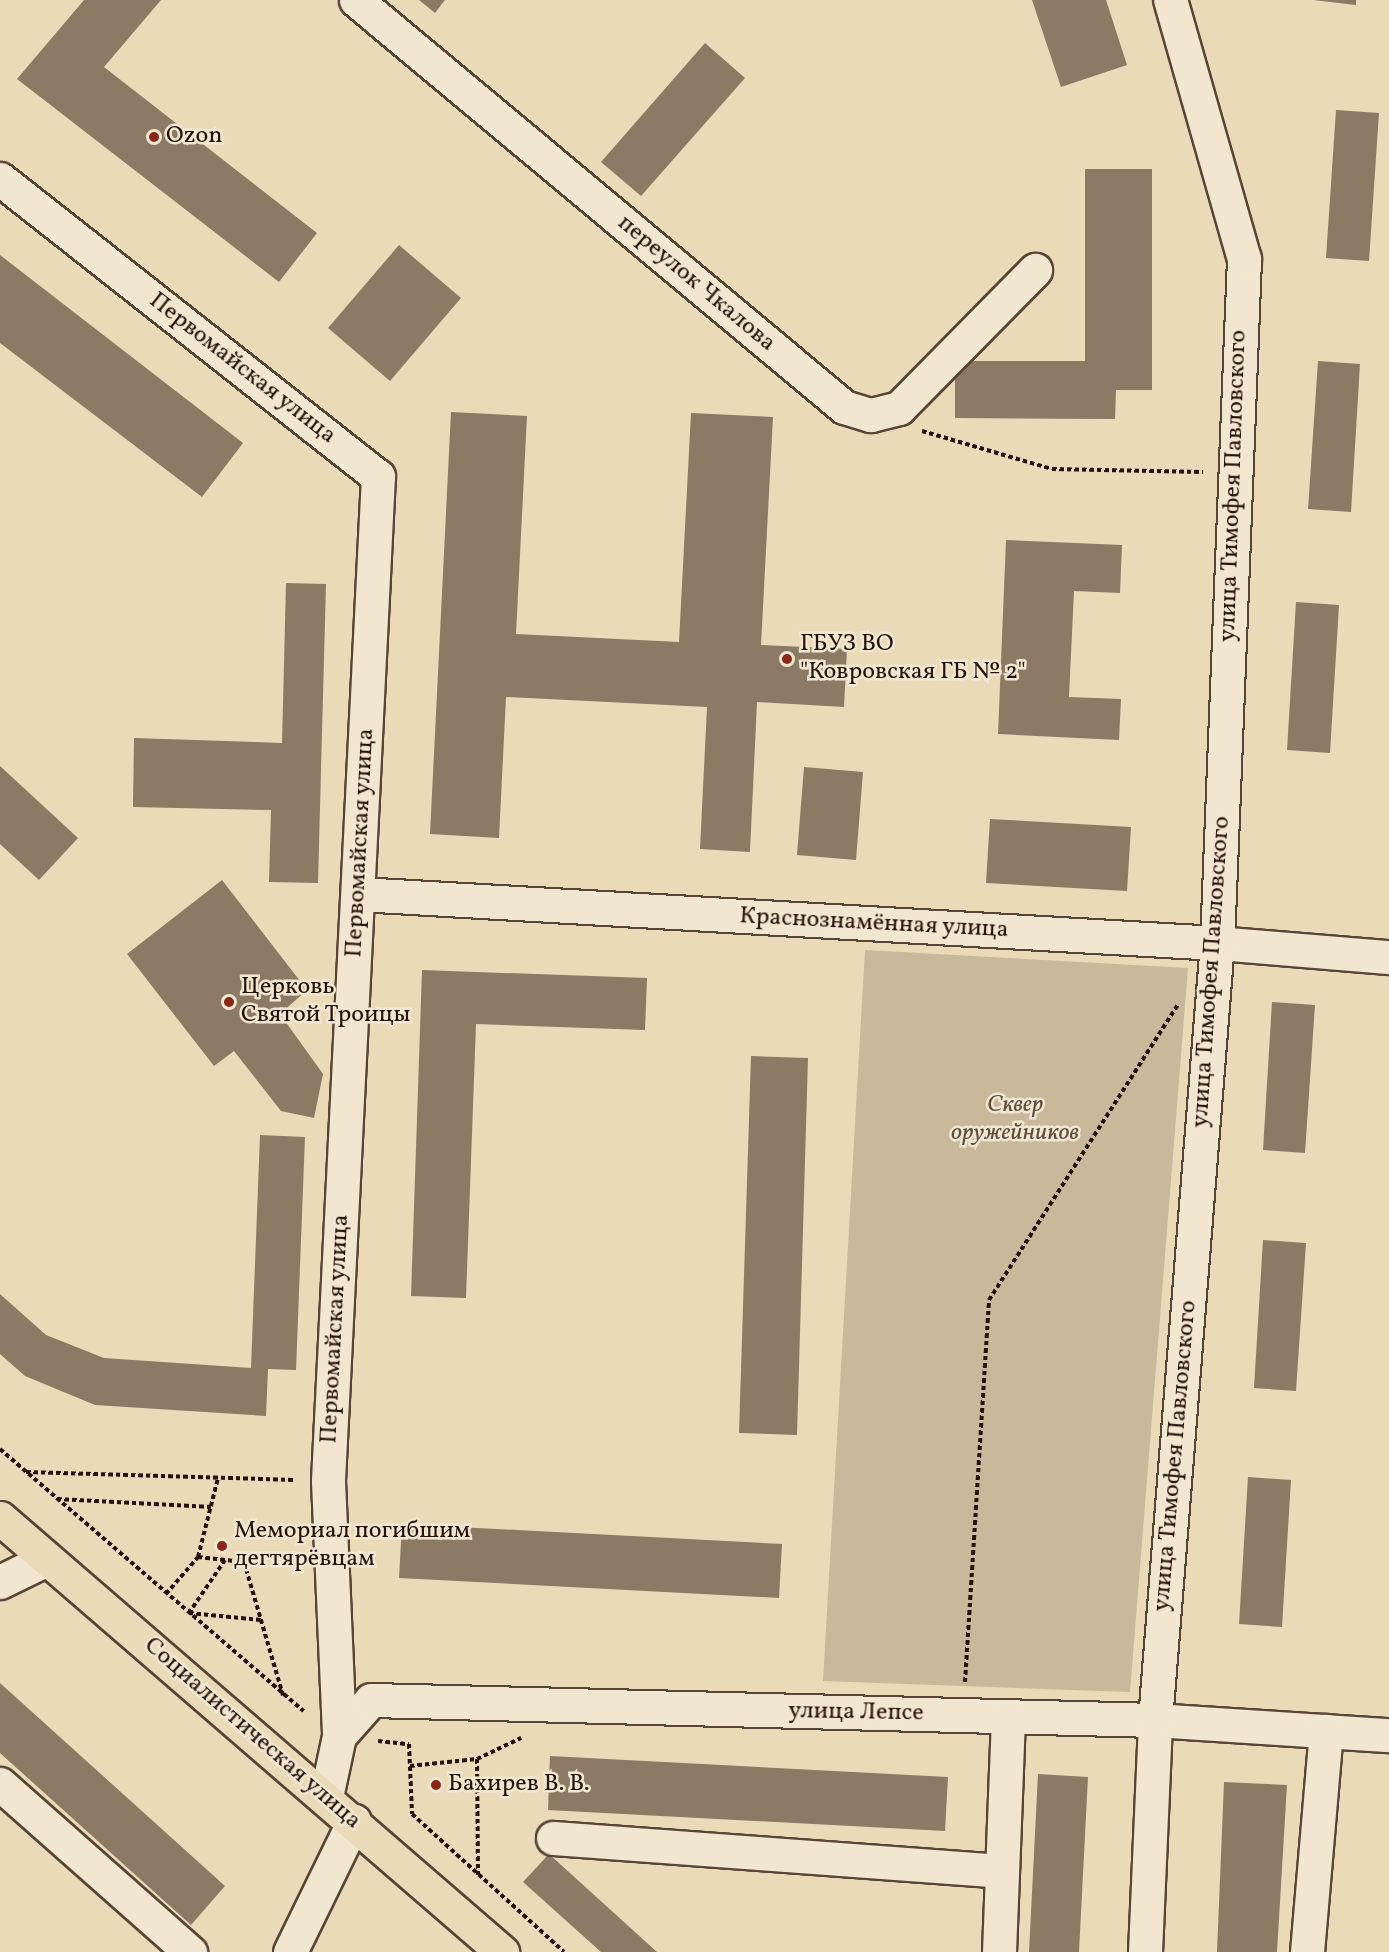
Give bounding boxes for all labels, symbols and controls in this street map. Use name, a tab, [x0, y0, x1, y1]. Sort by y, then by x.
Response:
place label: Ozon	[166, 123, 223, 151]
marker: Ozon	[147, 130, 161, 144]
street label: переулок Чкалова	[611, 210, 781, 358]
street label: Первомайская улица	[142, 287, 342, 451]
street label: улица Тимофея Павловского	[1214, 329, 1254, 643]
place label: ГБУЗ ВО "Ковровская ГБ № 2"	[800, 631, 1026, 687]
marker: ГБУЗ ВО "Ковровская ГБ № 2"	[778, 650, 796, 668]
street label: Первомайская улица	[341, 727, 381, 959]
street label: улица Тимофея Павловского	[1187, 815, 1237, 1129]
street label: Краснознамённая улица	[738, 903, 1010, 945]
place label: Церковь Святой Троицы	[241, 974, 411, 1030]
marker: Церковь Святой Троицы	[222, 995, 236, 1009]
park label: Сквер оружейников	[951, 1092, 1079, 1148]
street label: Первомайская улица	[316, 1213, 356, 1445]
street label: улица Тимофея Павловского	[1148, 1299, 1204, 1613]
place label: Мемориал погибшим дегтярёвцам	[234, 1518, 470, 1574]
marker: Мемориал погибшим дегтярёвцам	[215, 1539, 229, 1553]
street label: Социалистическая улица	[137, 1632, 367, 1836]
street label: улица Лепсе	[788, 1697, 924, 1729]
place label: Бахирев В. В.	[448, 1771, 590, 1799]
marker: Бахирев В. В.	[429, 1778, 443, 1792]

